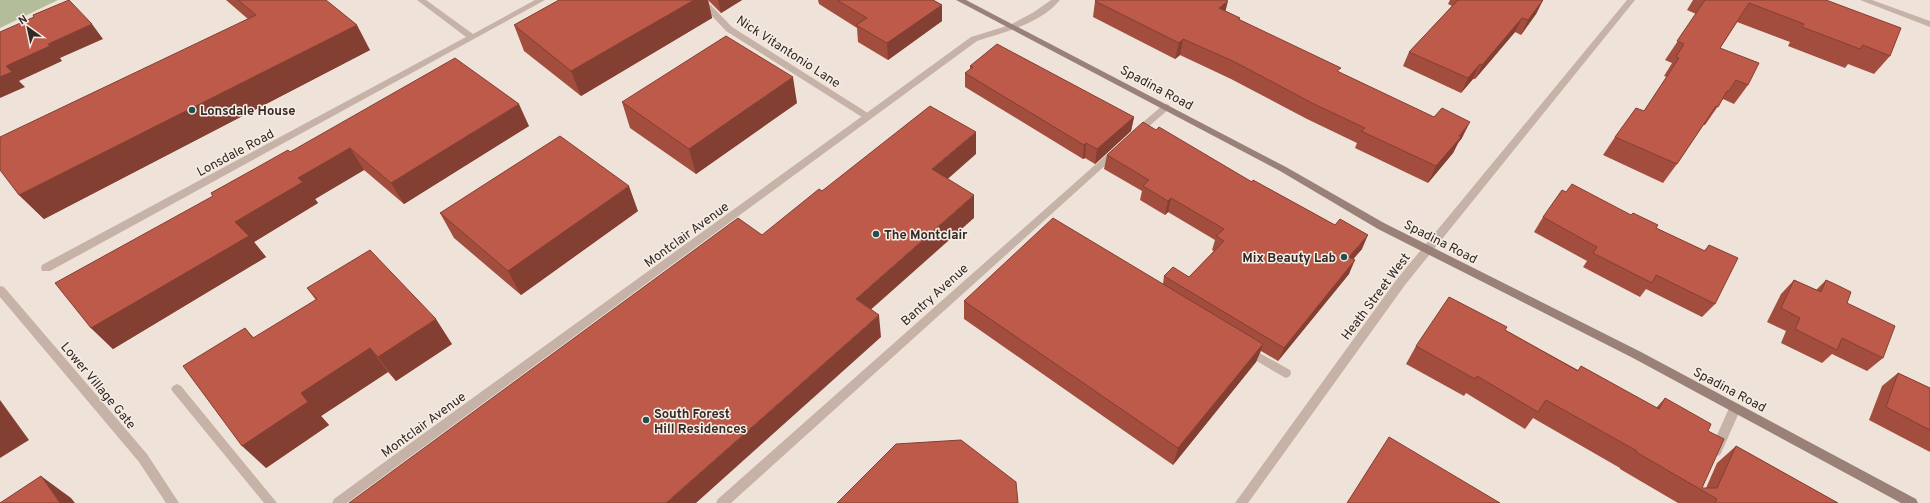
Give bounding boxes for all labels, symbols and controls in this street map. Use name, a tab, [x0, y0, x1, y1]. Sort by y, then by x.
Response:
north arrow	[8, 8, 48, 48]
text: N	[16, 12, 30, 28]
street label: Nick Vitantonio Lane	[733, 13, 843, 92]
street label: Spadina Road	[1117, 63, 1195, 115]
place label: Lonsdale House	[200, 104, 296, 120]
marker: Lonsdale House	[187, 105, 197, 115]
street label: Lonsdale Road	[194, 127, 277, 181]
street label: Montclair Avenue	[642, 200, 733, 272]
street label: Spadina Road	[1401, 217, 1480, 268]
place label: The Montclair	[884, 228, 968, 244]
marker: The Montclair	[871, 229, 881, 239]
place label: Mix Beauty Lab	[1242, 251, 1336, 267]
street label: Heath Street West	[1339, 251, 1415, 344]
marker: Mix Beauty Lab	[1339, 252, 1349, 262]
street label: Bantry Avenue	[898, 261, 972, 330]
street label: Lower Village Gate	[56, 340, 138, 433]
street label: Spadina Road	[1690, 365, 1768, 417]
street label: Montclair Avenue	[379, 390, 470, 462]
place label: South Forest Hill Residences	[654, 407, 747, 438]
marker: South Forest Hill Residences	[641, 415, 651, 425]

